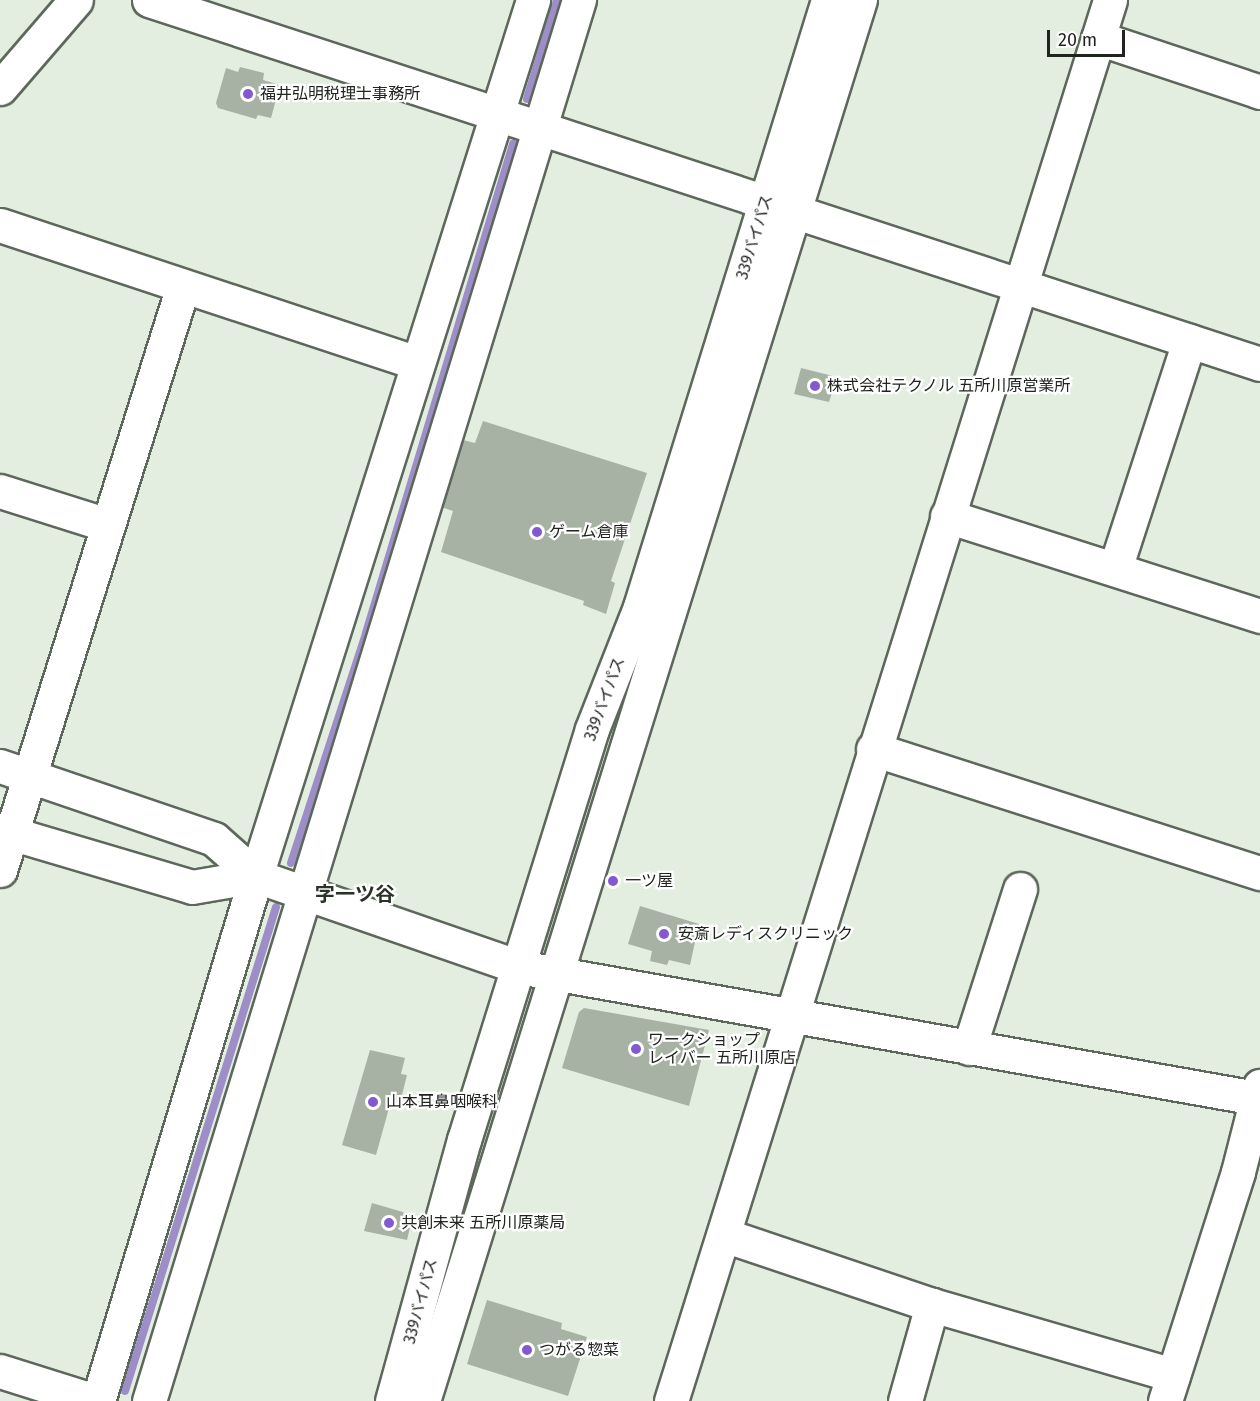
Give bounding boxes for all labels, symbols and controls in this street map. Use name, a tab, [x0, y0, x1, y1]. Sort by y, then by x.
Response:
scale bar	[1050, 18, 1128, 56]
text: 20 m	[1058, 29, 1097, 51]
place label: 福井弘明税理士事務所	[260, 84, 420, 104]
marker: 福井弘明税理士事務所	[241, 87, 255, 101]
street label: 339バイパス	[733, 192, 777, 282]
place label: 株式会社テクノル 五所川原営業所	[827, 376, 1071, 396]
marker: 株式会社テクノル 五所川原営業所	[808, 379, 822, 393]
place label: ゲーム倉庫	[549, 522, 629, 542]
marker: ゲーム倉庫	[530, 525, 544, 539]
street label: 339バイパス	[581, 654, 629, 744]
place label: 一ツ屋	[625, 871, 673, 891]
marker: 一ツ屋	[606, 874, 620, 888]
district label: 字一ツ谷	[315, 882, 395, 906]
place label: 安斎レディスクリニック	[678, 924, 854, 944]
marker: 安斎レディスクリニック	[655, 925, 673, 943]
place label: ワークショップ レイバー 五所川原店	[648, 1030, 796, 1068]
marker: ワークショップ レイバー 五所川原店	[629, 1042, 643, 1056]
place label: 山本耳鼻咽喉科	[386, 1092, 498, 1112]
marker: 山本耳鼻咽喉科	[364, 1093, 382, 1111]
place label: 共創未来 五所川原薬局	[401, 1213, 565, 1233]
marker: 共創未来 五所川原薬局	[382, 1216, 396, 1230]
street label: 339バイパス	[400, 1256, 442, 1346]
place label: つがる惣菜	[539, 1340, 619, 1360]
marker: つがる惣菜	[520, 1343, 534, 1357]

